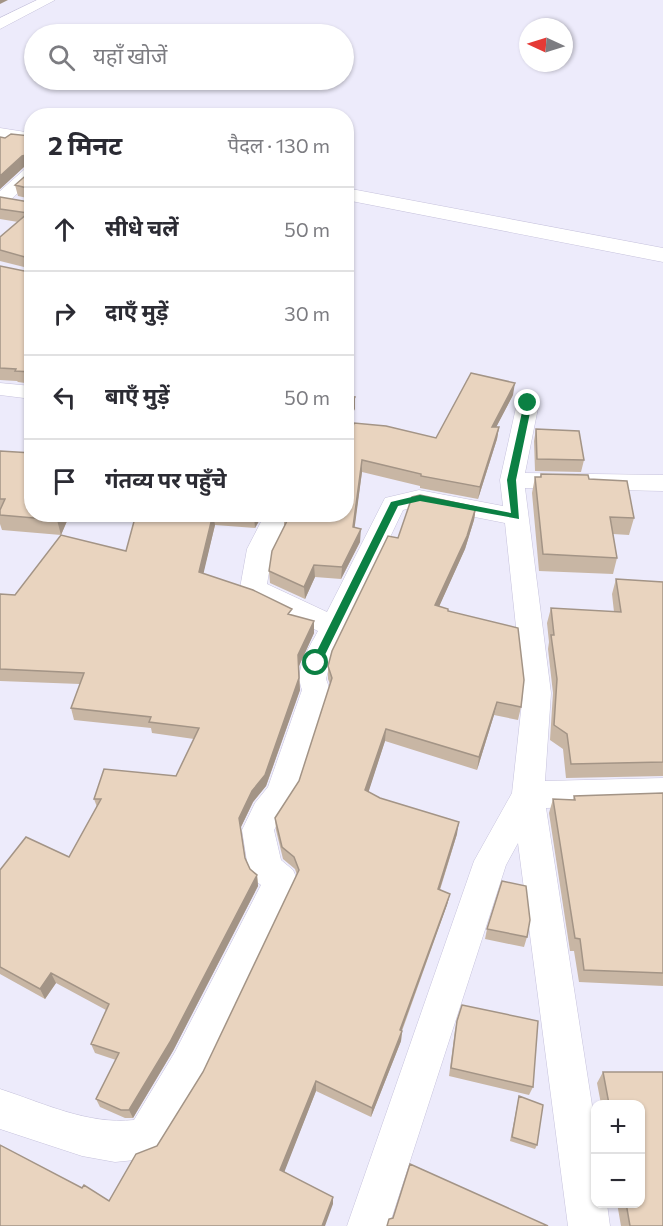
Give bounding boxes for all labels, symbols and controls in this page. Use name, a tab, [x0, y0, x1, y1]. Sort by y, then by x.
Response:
north arrow	[519, 18, 573, 72]
search box	[24, 24, 354, 90]
icon: search	[45, 41, 78, 74]
text: यहाँ खोजें	[93, 42, 167, 69]
text: 2 मिनट	[48, 129, 122, 160]
text: पैदल · 130 m	[228, 133, 330, 157]
icon: ahead	[48, 213, 81, 246]
text: सीधे चलें	[105, 214, 179, 241]
text: 50 m	[284, 217, 330, 241]
icon: right	[48, 297, 81, 330]
text: दाएँ मुड़ें	[105, 298, 168, 325]
text: 30 m	[284, 301, 330, 325]
icon: left	[48, 381, 81, 414]
text: बाएँ मुड़ें	[105, 382, 170, 409]
text: 50 m	[284, 385, 330, 409]
route end	[514, 389, 540, 415]
icon: arrive	[48, 465, 81, 498]
text: गंतव्य पर पहुँचे	[105, 466, 227, 493]
route start	[302, 649, 328, 675]
map controls	[591, 1100, 645, 1208]
button: +	[591, 1100, 645, 1154]
button: −	[591, 1154, 645, 1208]

